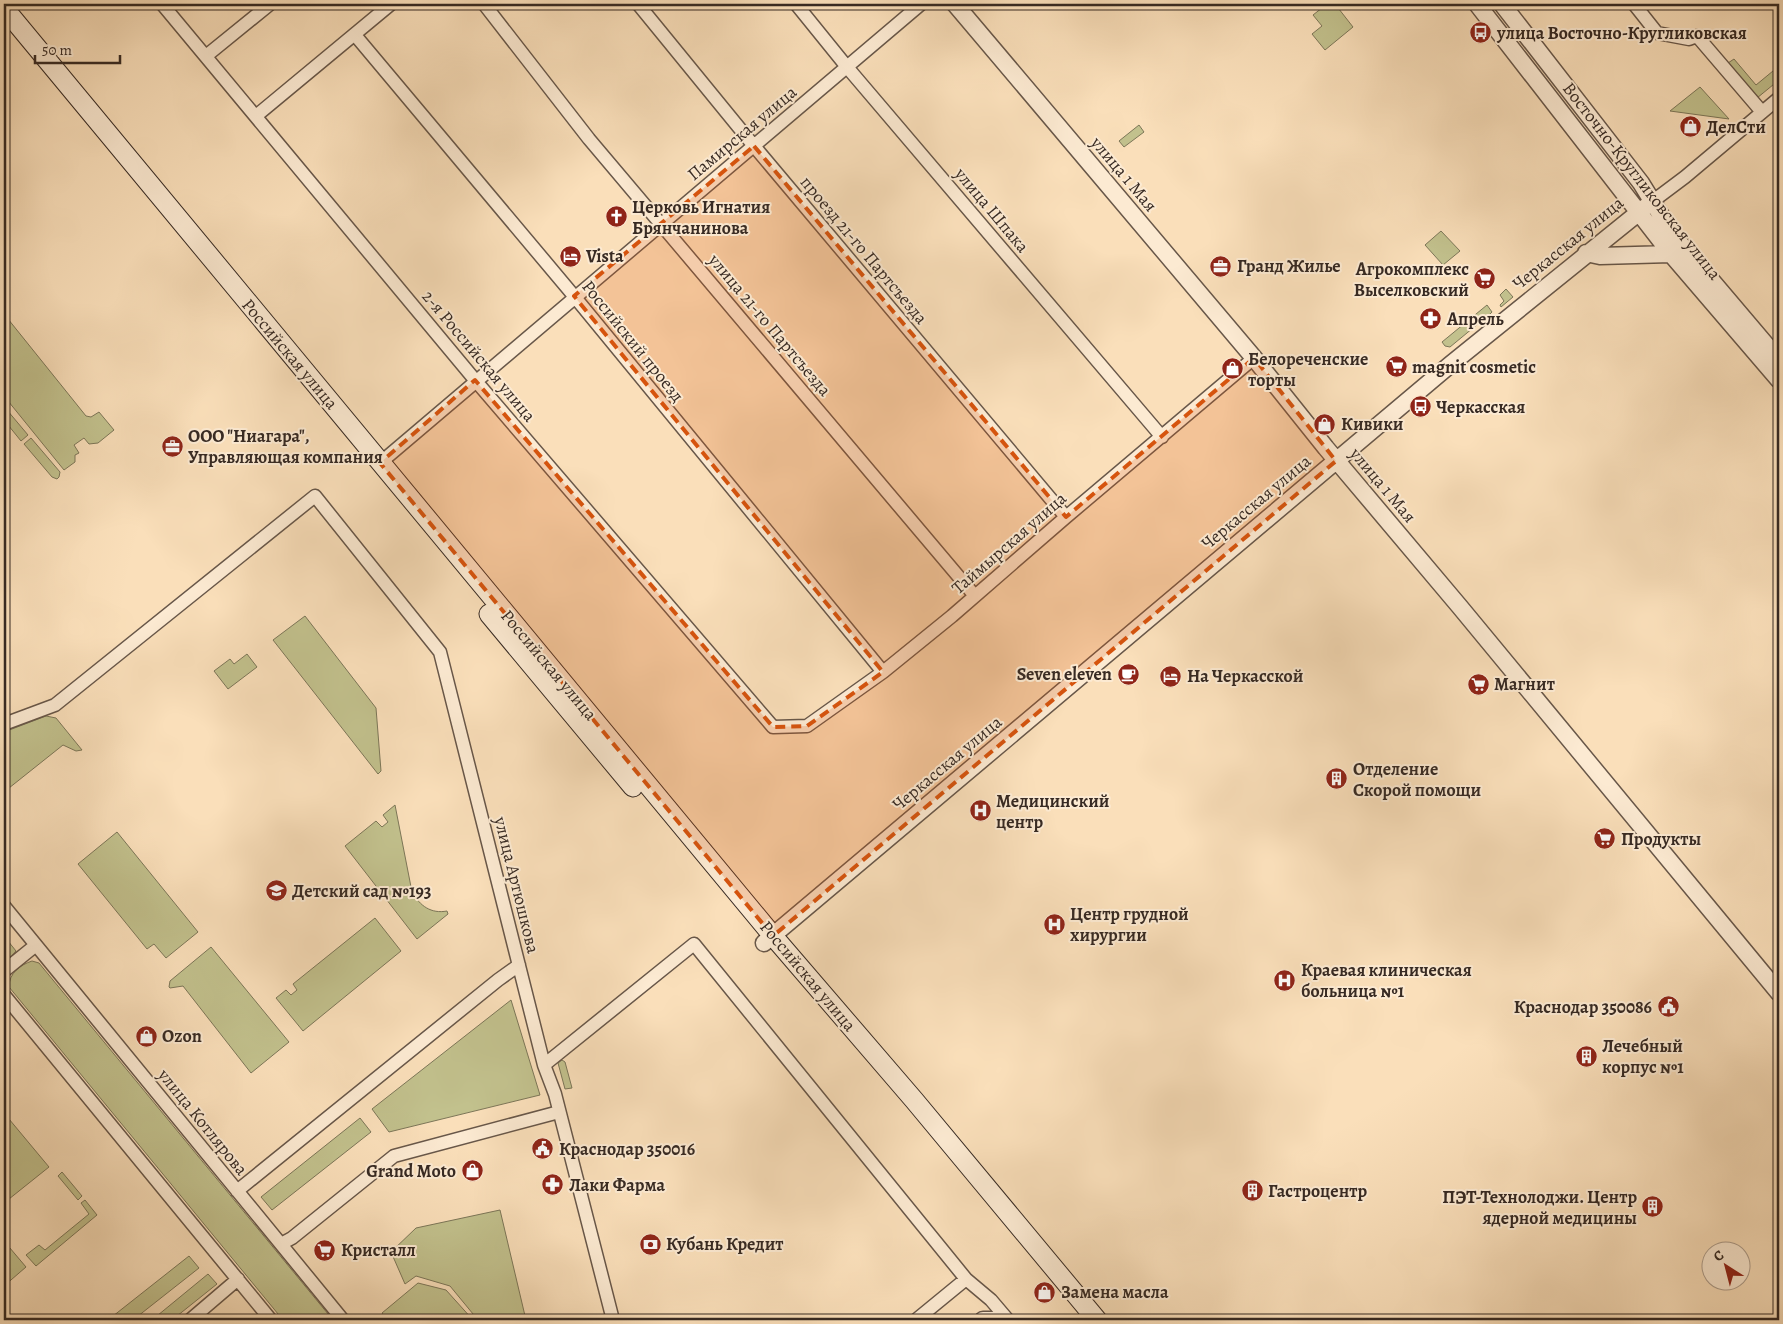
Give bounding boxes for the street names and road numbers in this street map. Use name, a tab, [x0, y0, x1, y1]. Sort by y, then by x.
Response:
street label: Восточно-Кругликовская улица	[1557, 77, 1727, 285]
street label: Памирская улица	[682, 80, 802, 186]
street label: улица 1 Мая	[1085, 131, 1163, 217]
street label: улица Шпака	[949, 162, 1035, 258]
street label: проезд 21-го Партсъезда	[795, 171, 934, 330]
street label: Черкасская улица	[1508, 190, 1629, 295]
street label: улица 21-го Партсъезда	[703, 248, 837, 402]
street label: Российский проезд	[576, 275, 690, 407]
street label: 2-я Российская улица	[417, 285, 542, 428]
street label: Российская улица	[236, 293, 344, 415]
street label: улица 1 Мая	[1344, 442, 1422, 528]
street label: Черкасская улица	[1196, 449, 1316, 555]
street label: Таймырская улица	[947, 486, 1072, 599]
street label: Российская улица	[495, 604, 603, 726]
street label: Черкасская улица	[887, 710, 1007, 816]
street label: улица Артюшкова	[488, 813, 546, 956]
street label: Российская улица	[754, 915, 862, 1037]
street label: улица Котлярова	[152, 1063, 254, 1181]

